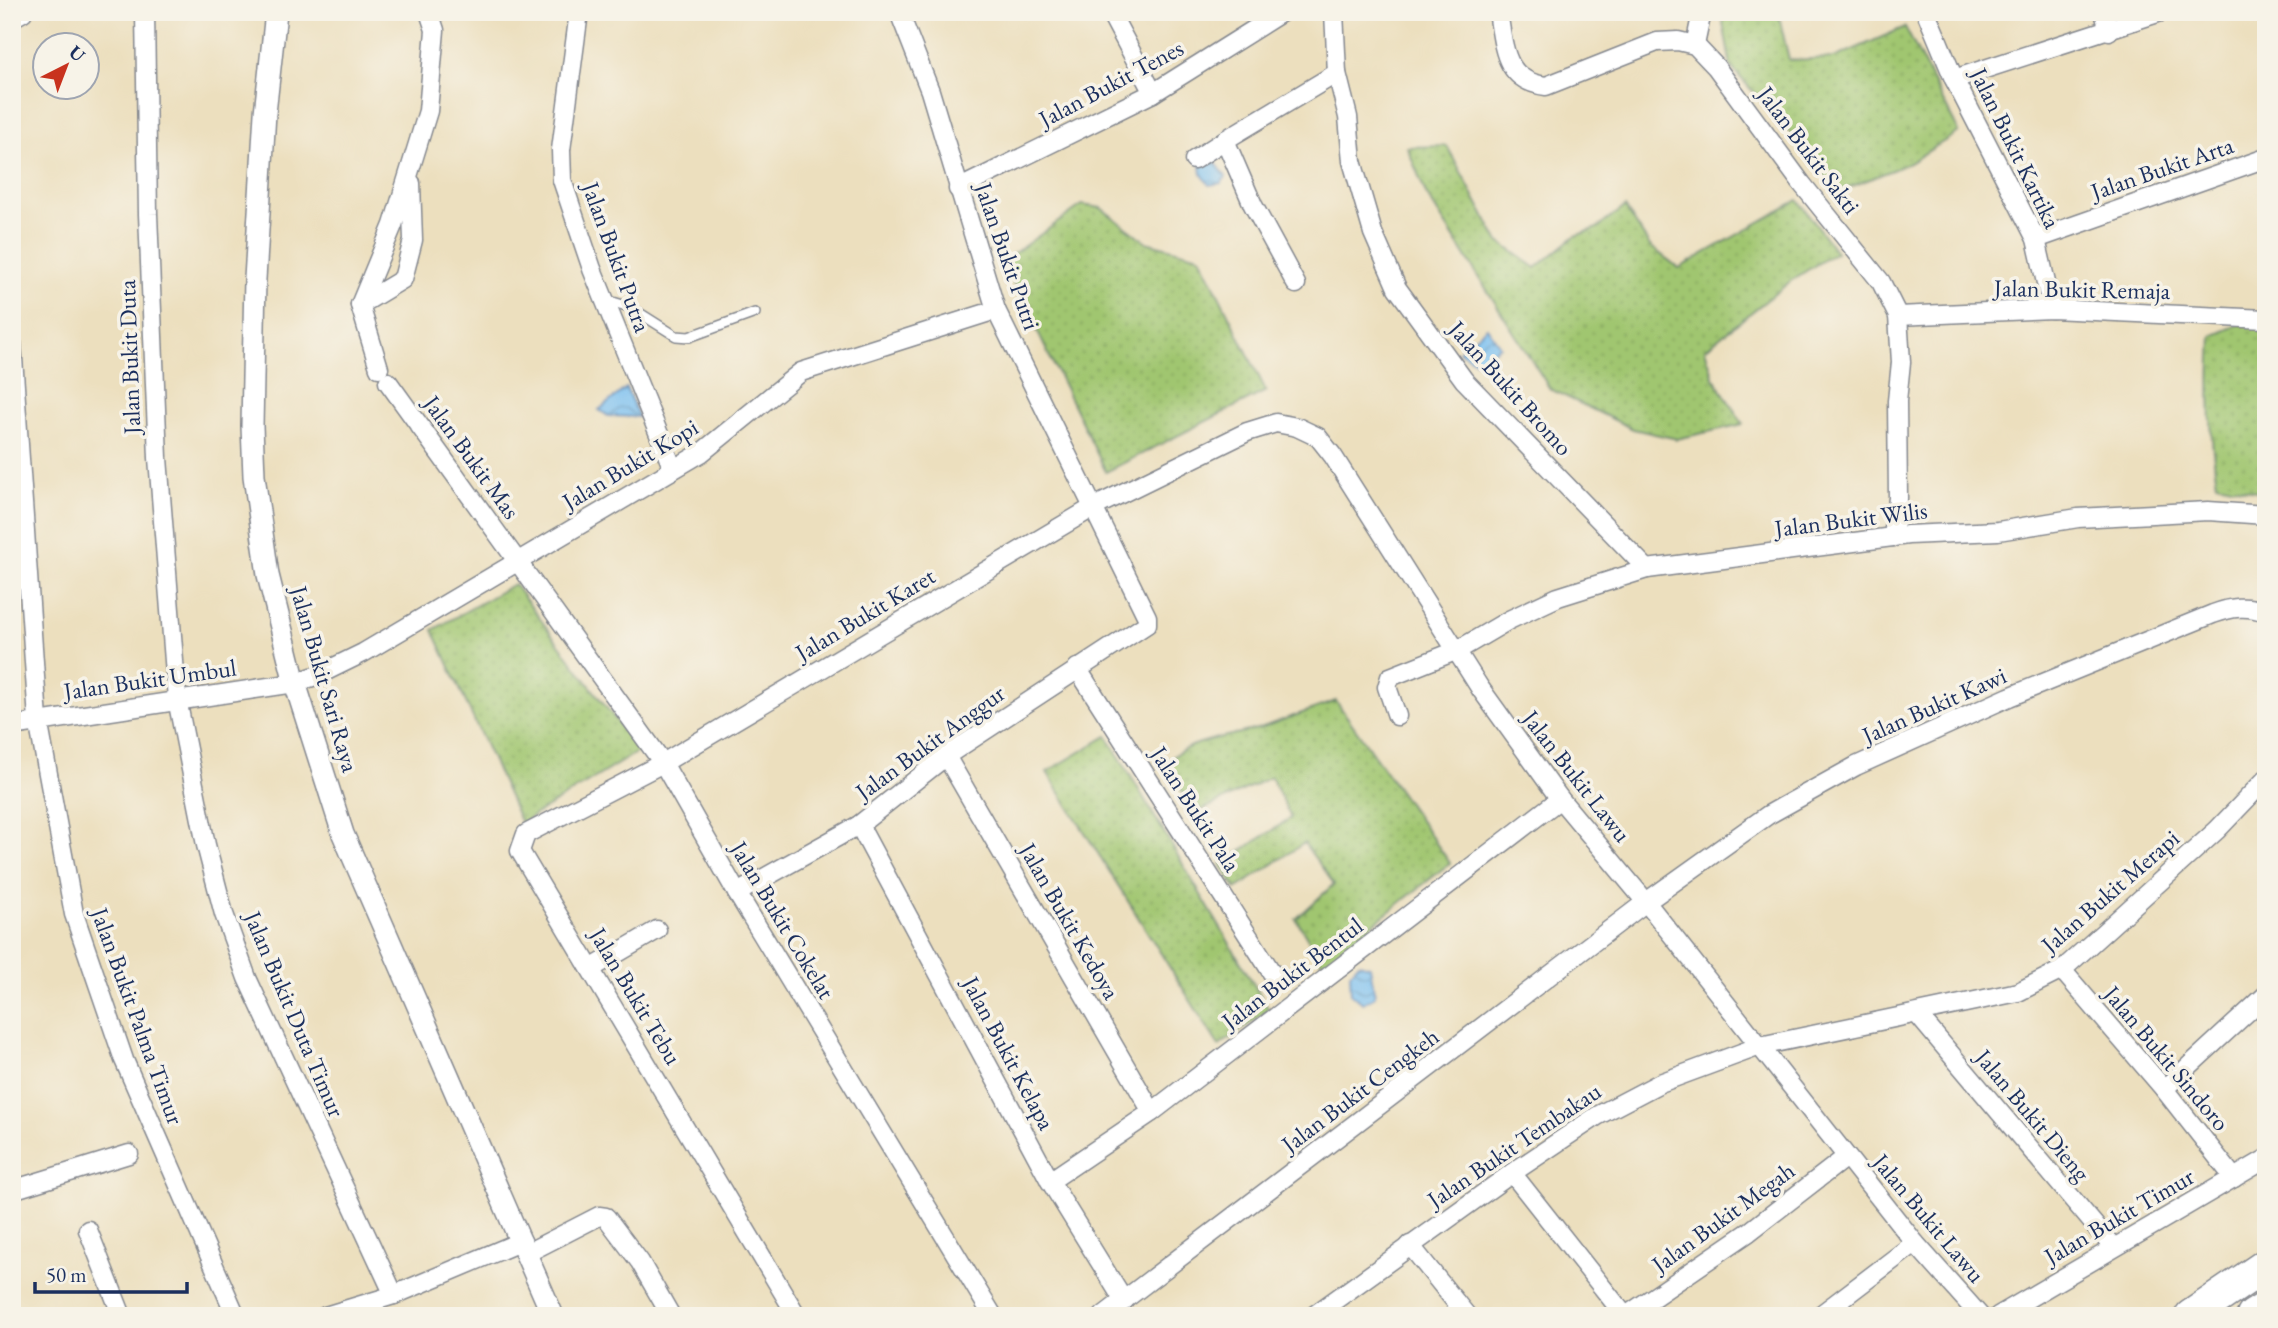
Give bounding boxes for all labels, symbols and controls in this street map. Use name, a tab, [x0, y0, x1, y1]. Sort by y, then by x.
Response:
north arrow	[32, 32, 102, 102]
street label: Jalan Bukit Tenes	[1032, 32, 1189, 135]
text: U	[63, 40, 91, 68]
street label: Jalan Bukit Kartika	[1963, 61, 2068, 234]
street label: Jalan Bukit Sakti	[1750, 78, 1867, 220]
street label: Jalan Bukit Arta	[2085, 129, 2238, 207]
street label: Jalan Bukit Putra	[575, 176, 659, 337]
street label: Jalan Bukit Putri	[968, 176, 1048, 334]
street label: Jalan Bukit Remaja	[1992, 272, 2171, 306]
street label: Jalan Bukit Duta	[111, 279, 147, 437]
street label: Jalan Bukit Bromo	[1441, 312, 1580, 462]
street label: Jalan Bukit Mas	[416, 388, 527, 525]
street label: Jalan Bukit Kopi	[555, 411, 704, 518]
street label: Jalan Bukit Wilis	[1771, 494, 1929, 544]
street label: Jalan Bukit Karet	[788, 560, 941, 669]
street label: Jalan Bukit Sari Raya	[283, 580, 367, 776]
street label: Jalan Bukit Umbul	[60, 652, 238, 707]
street label: Jalan Bukit Kawi	[1855, 659, 2011, 751]
street label: Jalan Bukit Anggur	[847, 677, 1011, 808]
street label: Jalan Bukit Lawu	[1515, 702, 1638, 848]
street label: Jalan Bukit Pala	[1143, 739, 1248, 878]
street label: Jalan Bukit Merapi	[2033, 822, 2186, 961]
street label: Jalan Bukit Cokelat	[723, 834, 843, 1005]
street label: Jalan Bukit Kedoya	[1012, 836, 1127, 1005]
street label: Jalan Bukit Palma Timur	[84, 901, 192, 1129]
street label: Jalan Bukit Duta Timur	[237, 905, 352, 1122]
street label: Jalan Bukit Bentul	[1214, 910, 1369, 1037]
street label: Jalan Bukit Tebu	[582, 920, 689, 1071]
street label: Jalan Bukit Kelapa	[955, 969, 1063, 1135]
street label: Jalan Bukit Sindoro	[2096, 977, 2237, 1137]
street label: Jalan Bukit Cengkeh	[1274, 1021, 1445, 1161]
street label: Jalan Bukit Dieng	[1967, 1041, 2098, 1188]
street label: Jalan Bukit Tembakau	[1419, 1075, 1607, 1216]
street label: Jalan Bukit Lawu	[1865, 1146, 1992, 1289]
street label: Jalan Bukit Megah	[1644, 1155, 1801, 1281]
street label: Jalan Bukit Timur	[2037, 1161, 2200, 1272]
scale bar	[35, 1251, 187, 1295]
text: 50 m	[46, 1261, 87, 1288]

